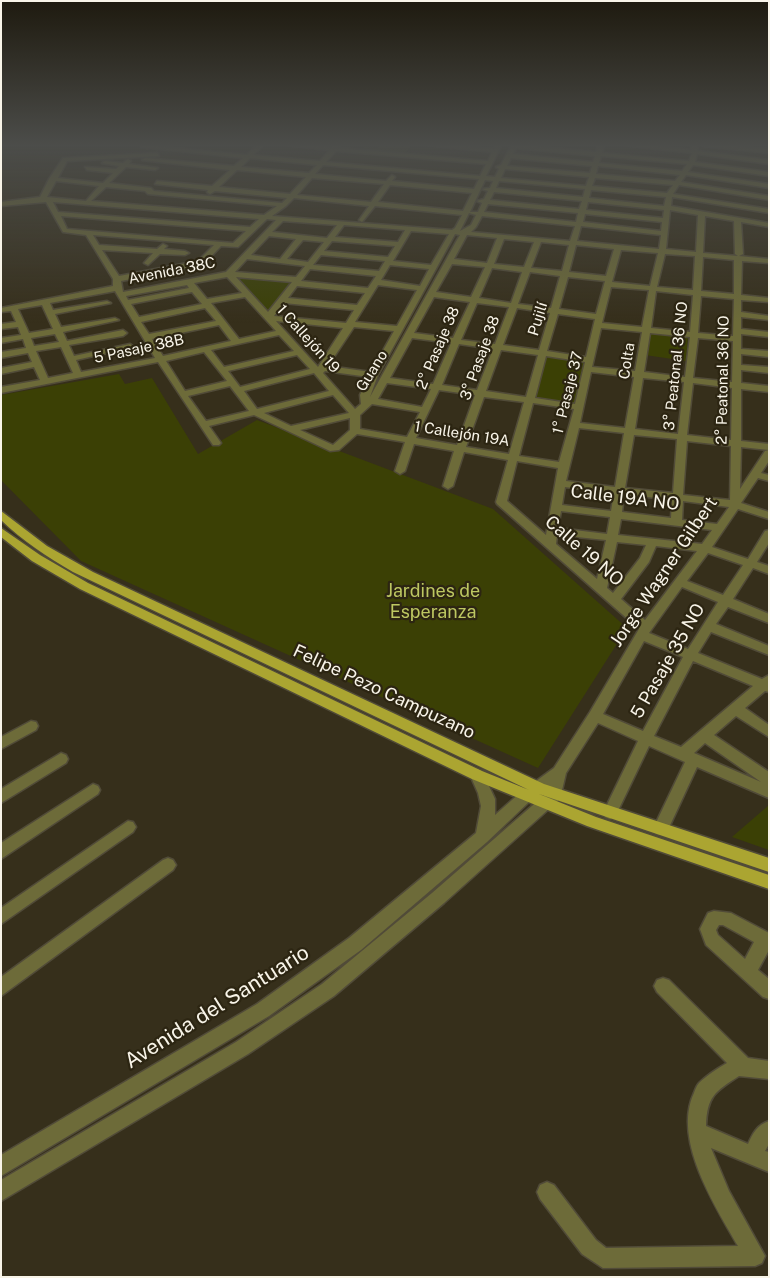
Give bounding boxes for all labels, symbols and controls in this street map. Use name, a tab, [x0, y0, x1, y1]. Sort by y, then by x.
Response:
street label: Avenida 38C	[127, 254, 217, 288]
street label: Pujilí	[524, 300, 552, 338]
street label: 1 Callejón 19	[273, 301, 343, 377]
street label: 3° Peatonal 36 NO	[660, 301, 692, 431]
street label: 2° Pasaje 38	[412, 304, 464, 392]
street label: 3° Pasaje 38	[456, 313, 504, 403]
street label: 2° Peatonal 36 NO	[713, 315, 733, 445]
street label: 5 Pasaje 38B	[92, 331, 186, 367]
street label: Colta	[615, 341, 639, 381]
street label: Guano	[352, 347, 392, 395]
street label: 1° Pasaje 37	[549, 350, 587, 436]
street label: 1 Callejón 19A	[413, 418, 511, 450]
street label: Calle 19A NO	[569, 481, 681, 515]
street label: Jorge Wagner Gilbert	[606, 493, 722, 651]
street label: Calle 19 NO	[540, 511, 628, 591]
park label: Jardines de Esperanza	[386, 580, 480, 622]
street label: 5 Pasaje 35 NO	[626, 600, 710, 722]
street label: Felipe Pezo Campuzano	[290, 640, 478, 744]
street label: Avenida del Santuario	[120, 940, 314, 1074]

